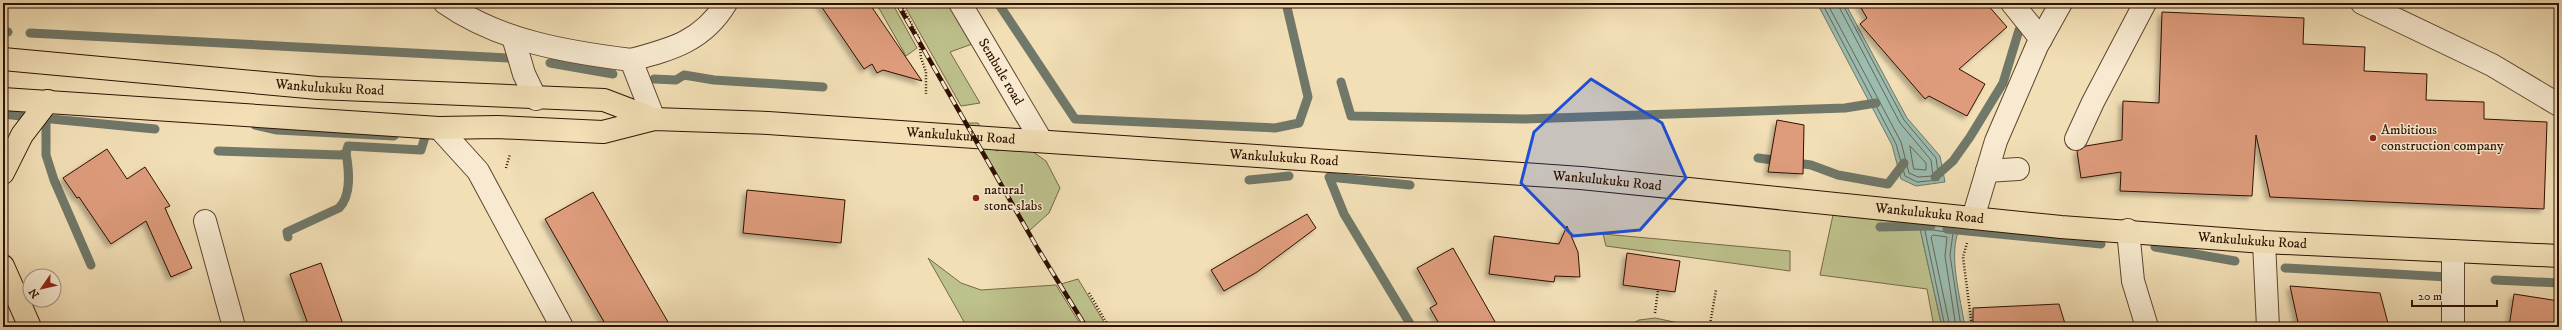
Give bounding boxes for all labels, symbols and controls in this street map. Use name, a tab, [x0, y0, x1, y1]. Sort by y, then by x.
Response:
street label: Sembule road	[974, 35, 1028, 109]
street label: Wankulukuku Road	[273, 75, 385, 100]
place label: Ambitious construction company	[2381, 121, 2504, 155]
street label: Wankulukuku Road	[905, 123, 1016, 149]
marker: Ambitious construction company	[2368, 133, 2378, 143]
street label: Wankulukuku Road	[1228, 145, 1339, 171]
street label: Wankulukuku Road	[1551, 167, 1662, 195]
place label: natural stone slabs	[984, 181, 1042, 215]
marker: natural stone slabs	[971, 193, 981, 203]
street label: Wankulukuku Road	[1873, 199, 1985, 228]
street label: Wankulukuku Road	[2196, 228, 2307, 253]
north arrow	[22, 268, 62, 308]
scale bar	[2412, 282, 2497, 308]
text: N	[26, 285, 43, 301]
text: 20 m	[2418, 289, 2442, 304]

